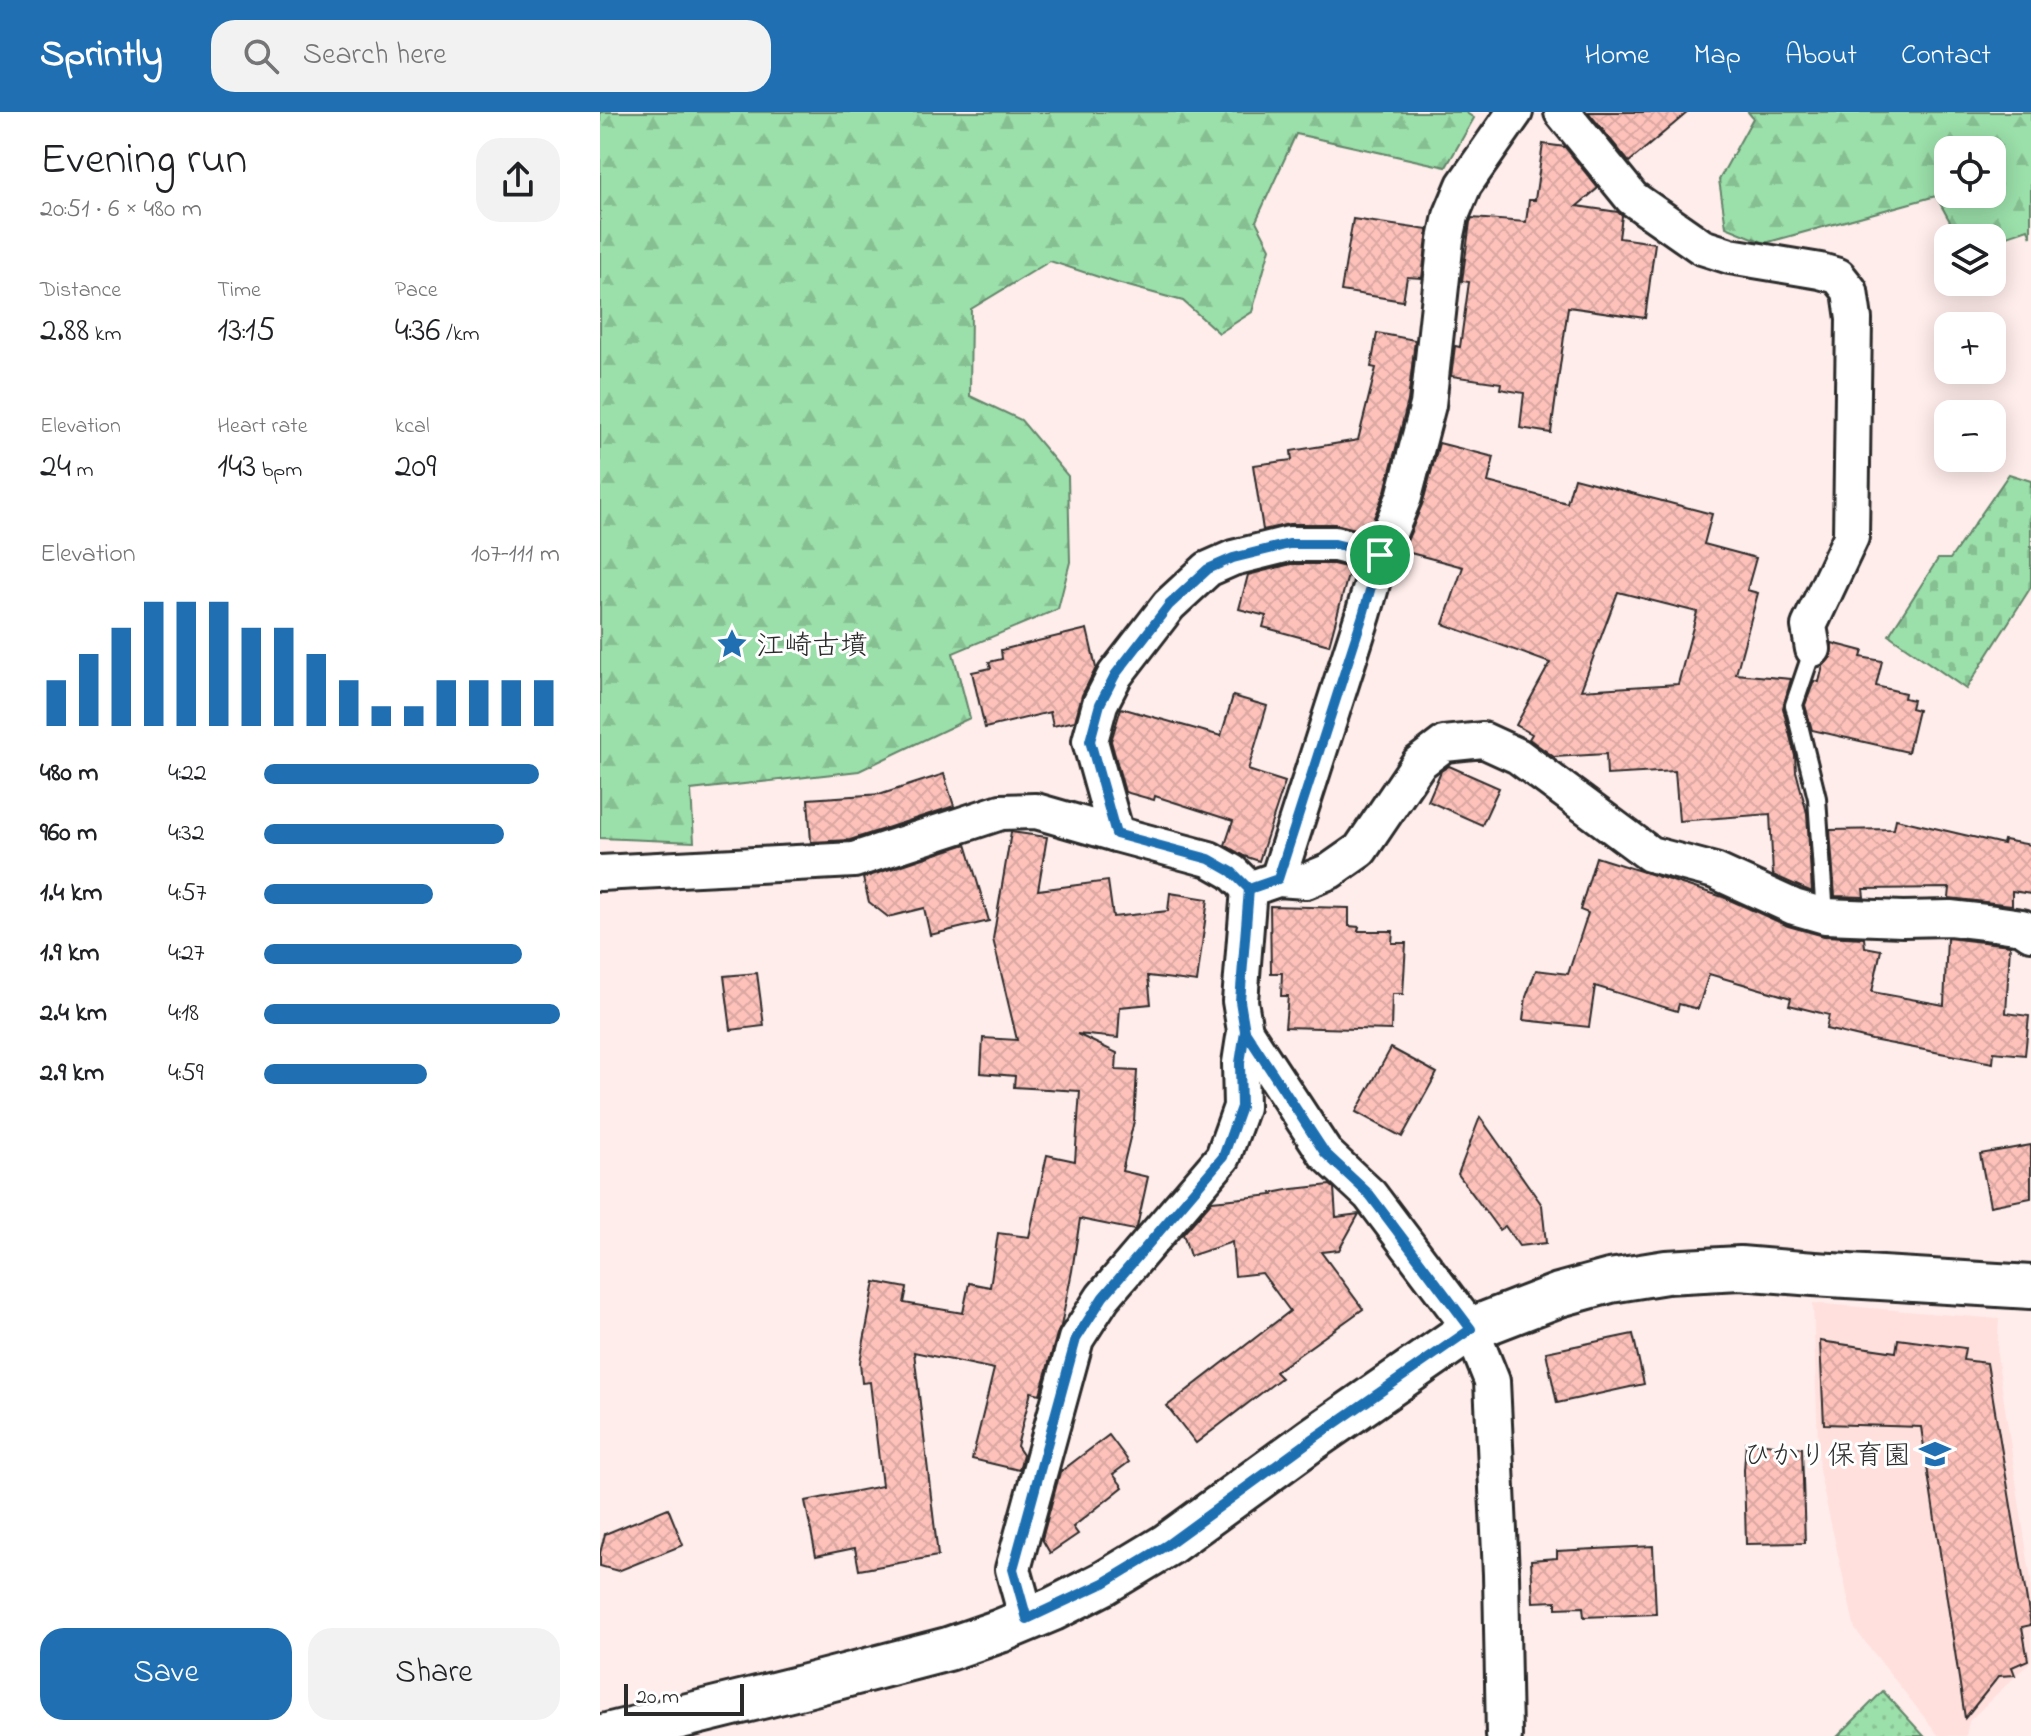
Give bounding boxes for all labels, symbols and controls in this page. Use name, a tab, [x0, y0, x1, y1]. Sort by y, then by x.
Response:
search box	[211, 20, 771, 92]
text: Sprintly	[40, 28, 163, 84]
icon: search	[239, 34, 283, 78]
text: Search here	[303, 34, 446, 78]
text: Home	[1584, 36, 1650, 77]
text: Map	[1694, 36, 1741, 77]
text: About	[1785, 36, 1857, 77]
text: Contact	[1901, 36, 1991, 77]
text: Evening run	[40, 129, 247, 193]
map controls	[1934, 136, 2006, 472]
button: locate	[1934, 136, 2006, 208]
button: share	[476, 138, 560, 222]
text: 20:51 · 6 × 480 m	[40, 191, 202, 229]
button: layers	[1934, 224, 2006, 296]
text: Distance	[40, 275, 121, 307]
text: Time	[217, 275, 261, 307]
text: Pace	[395, 275, 438, 307]
text: 2.88	[40, 307, 89, 357]
text: 13:15	[217, 307, 275, 357]
text: 4:36	[395, 307, 441, 357]
button: +	[1934, 312, 2006, 384]
text: km	[89, 319, 122, 351]
text: /km	[441, 319, 480, 351]
button: −	[1934, 400, 2006, 472]
text: Elevation	[40, 411, 121, 443]
text: Heart rate	[217, 411, 308, 443]
text: kcal	[395, 411, 430, 443]
text: 24	[40, 443, 71, 493]
text: 143	[217, 443, 256, 493]
text: 209	[395, 443, 436, 493]
text: m	[71, 455, 93, 487]
text: bpm	[256, 455, 302, 487]
pin	[1346, 521, 1414, 589]
icon: arrive	[1358, 533, 1402, 577]
text: Elevation	[40, 536, 136, 574]
text: 107–111 m	[471, 536, 560, 574]
place icon: 江崎古墳	[715, 627, 749, 661]
place label: 江崎古墳	[756, 627, 868, 668]
text: 480 m	[40, 755, 98, 793]
text: 4:22	[168, 755, 207, 793]
text: 960 m	[40, 815, 97, 853]
text: 4:32	[168, 815, 205, 853]
text: 1.4 km	[40, 875, 102, 913]
text: 4:57	[168, 875, 207, 913]
text: 1.9 km	[40, 935, 99, 973]
text: 4:27	[168, 935, 205, 973]
text: 2.4 km	[40, 995, 107, 1033]
text: 4:18	[168, 995, 199, 1033]
text: 2.9 km	[40, 1055, 104, 1093]
text: 4:59	[168, 1055, 204, 1093]
place label: ひかり保育園	[1743, 1437, 1911, 1478]
school or university icon: ひかり保育園	[1918, 1437, 1952, 1471]
button: Save	[40, 1628, 292, 1720]
button: Share	[308, 1628, 560, 1720]
scale bar	[624, 1680, 744, 1716]
text: 20 m	[636, 1682, 679, 1714]

